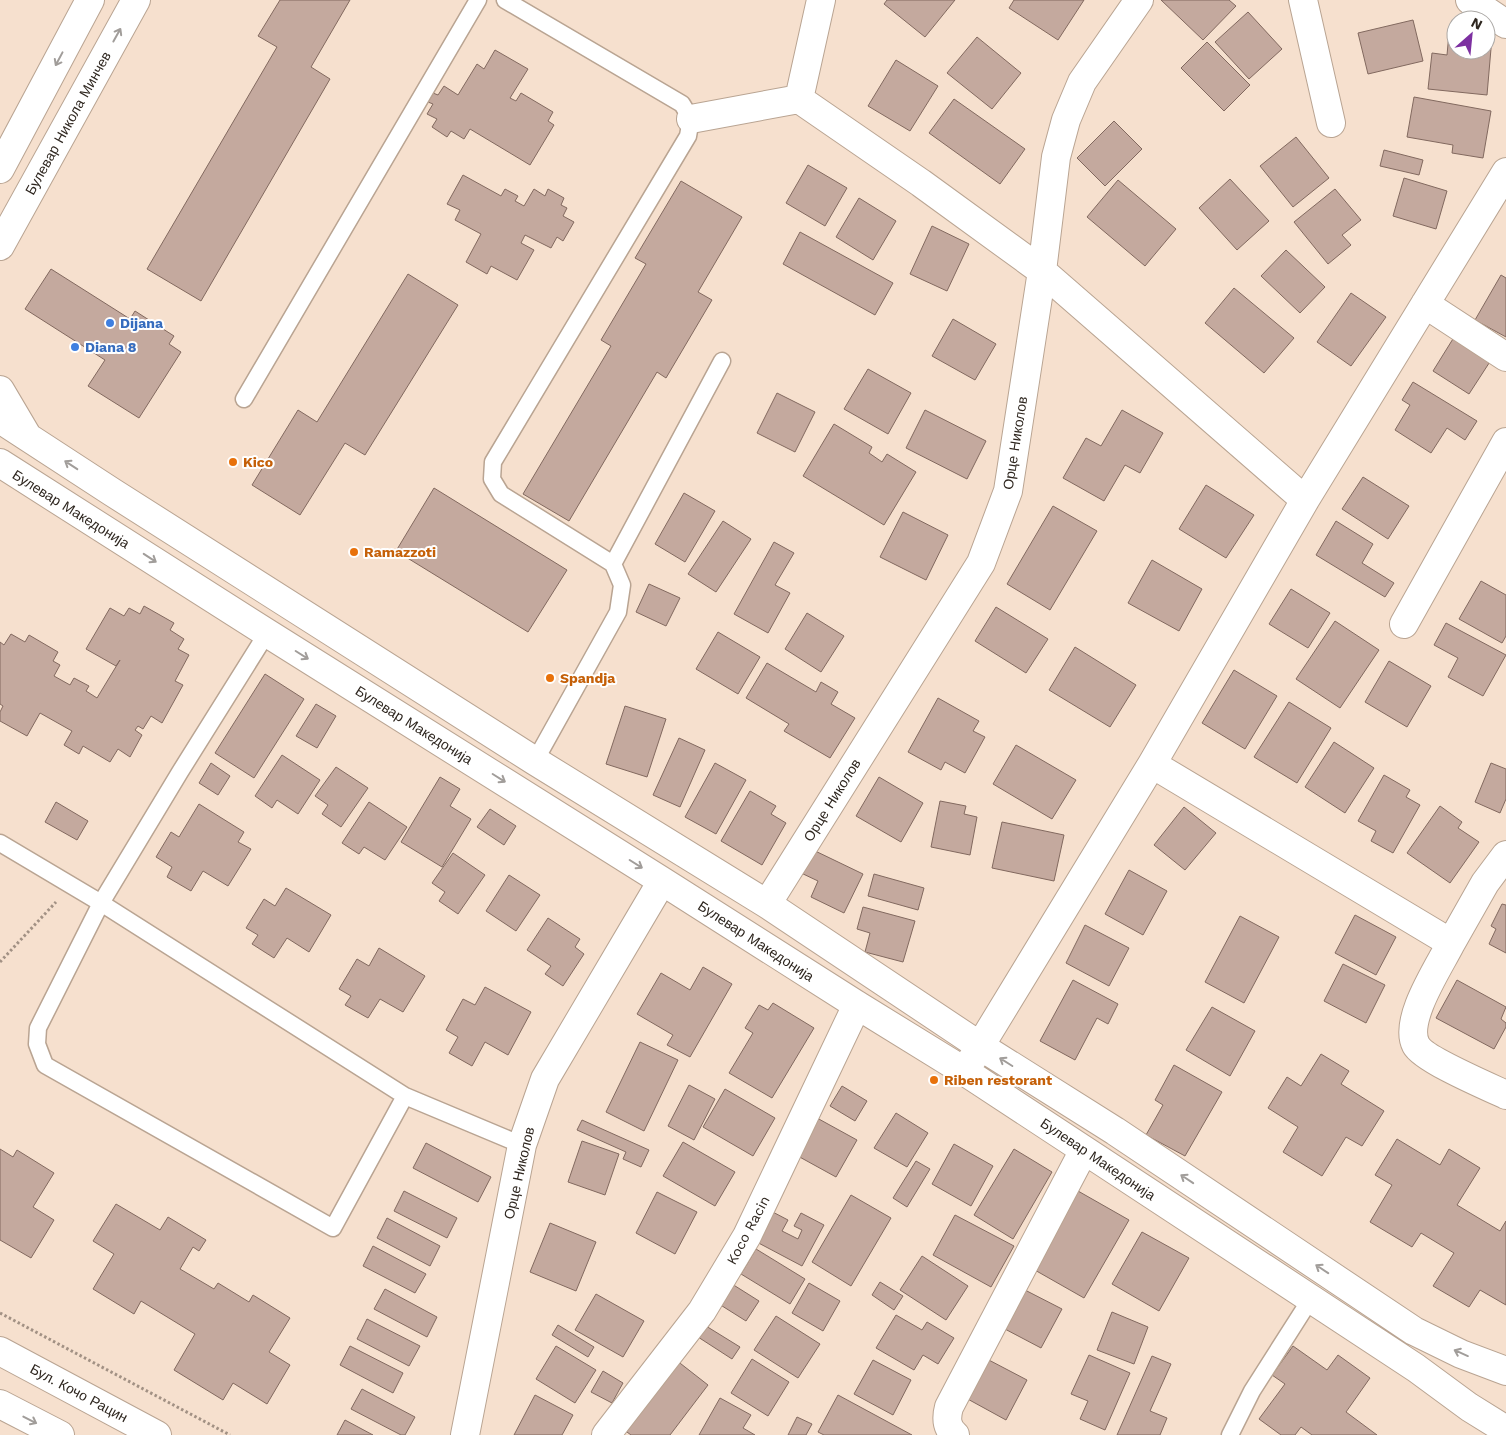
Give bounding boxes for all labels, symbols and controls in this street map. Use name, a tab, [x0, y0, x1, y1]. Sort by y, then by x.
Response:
north arrow	[1446, 10, 1496, 60]
text: N	[1469, 14, 1485, 33]
one-way arrow	[112, 28, 122, 42]
street label: Булевар Никола Минчев	[22, 49, 114, 197]
one-way arrow	[54, 51, 64, 66]
place label: Dijana	[120, 315, 164, 331]
marker: Dijana	[104, 317, 116, 329]
place label: Diana 8	[85, 339, 137, 355]
marker: Diana 8	[69, 341, 81, 353]
street label: Орце Николов	[1000, 395, 1030, 491]
place label: Kico	[243, 454, 273, 470]
marker: Kico	[227, 456, 239, 468]
one-way arrow	[64, 460, 78, 470]
street label: Булевар Македонија	[10, 466, 133, 552]
place label: Ramazzoti	[364, 544, 436, 560]
marker: Ramazzoti	[348, 546, 360, 558]
one-way arrow	[142, 554, 156, 564]
one-way arrow	[294, 650, 308, 660]
place label: Spandja	[560, 670, 616, 686]
marker: Spandja	[544, 672, 556, 684]
street label: Булевар Македонија	[353, 682, 476, 768]
street label: Орце Николов	[800, 756, 864, 844]
one-way arrow	[491, 774, 505, 784]
one-way arrow	[629, 860, 643, 870]
street label: Булевар Македонија	[695, 898, 817, 985]
one-way arrow	[1000, 1057, 1014, 1067]
place label: Riben restorant	[944, 1072, 1052, 1088]
marker: Riben restorant	[928, 1074, 940, 1086]
street label: Булевар Македонија	[1038, 1115, 1159, 1203]
street label: Орце Николов	[501, 1125, 537, 1221]
one-way arrow	[1180, 1174, 1194, 1184]
street label: Koco Racin	[723, 1193, 773, 1267]
one-way arrow	[1315, 1264, 1329, 1274]
one-way arrow	[1454, 1348, 1469, 1358]
street label: Бул. Кочо Рацин	[28, 1361, 130, 1425]
one-way arrow	[22, 1416, 37, 1425]

